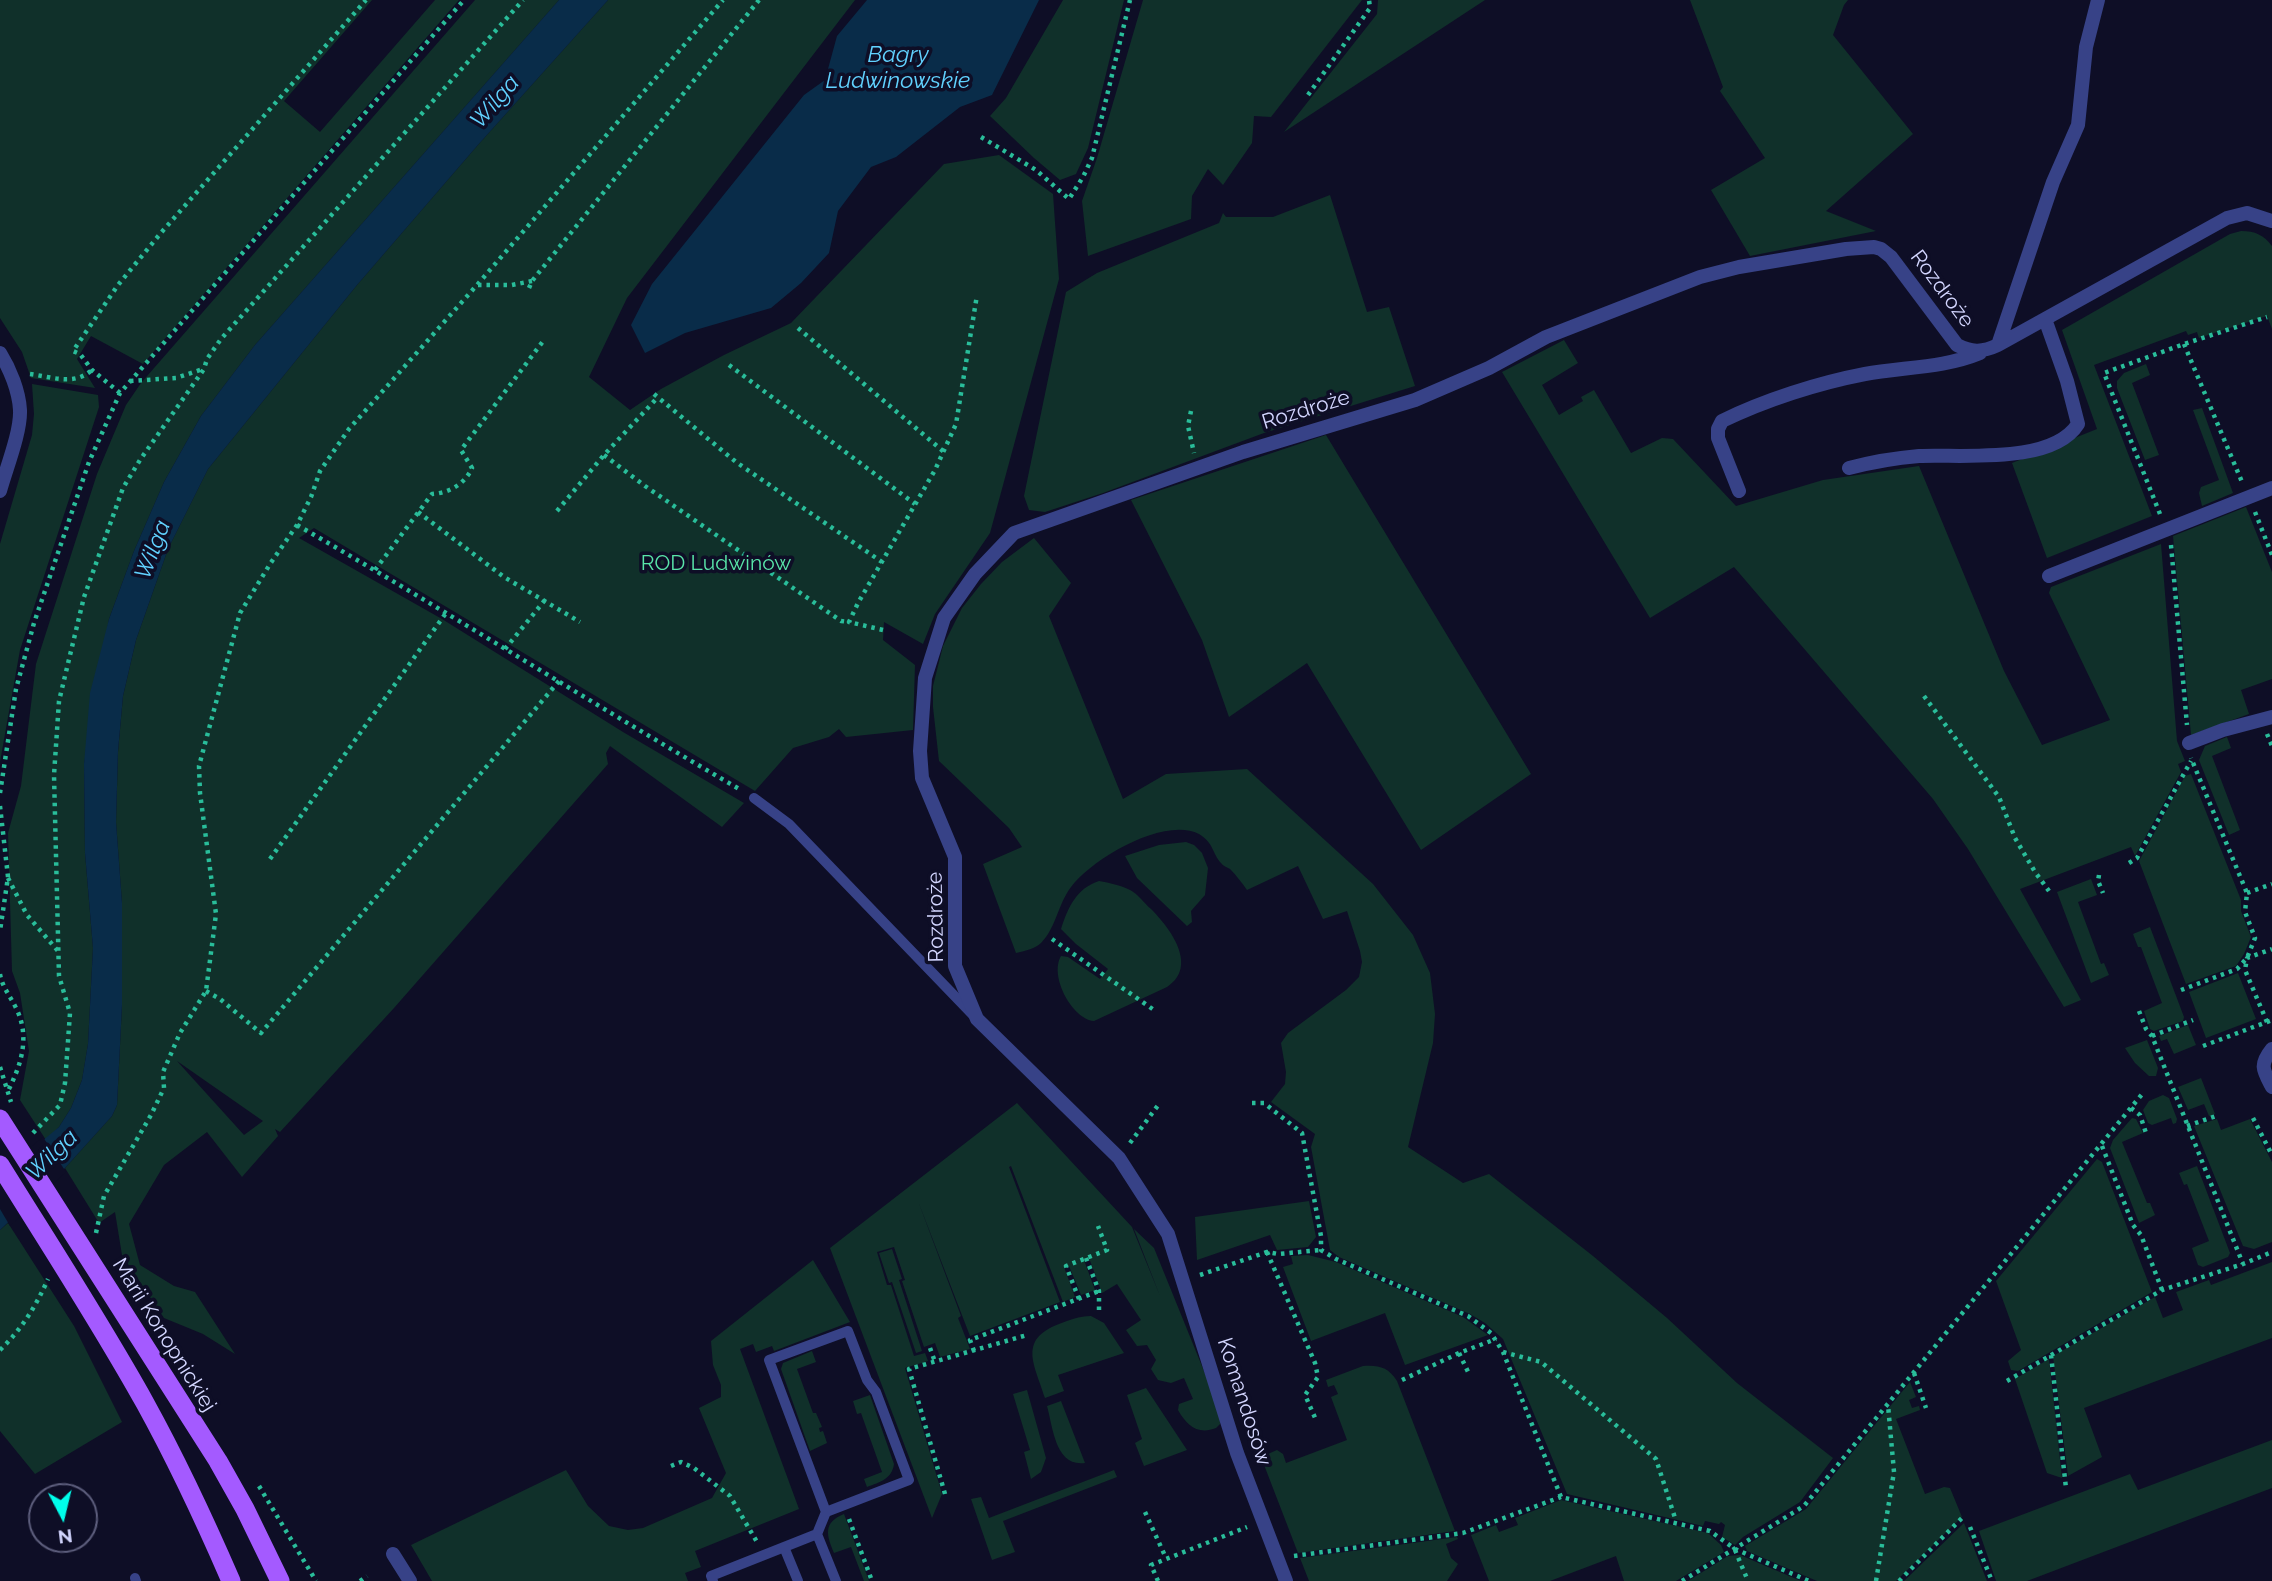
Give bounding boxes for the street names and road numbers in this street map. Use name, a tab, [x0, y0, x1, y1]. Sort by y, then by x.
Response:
street label: Rozdroże	[1905, 245, 1979, 333]
street label: Rozdroże	[1259, 385, 1353, 435]
street label: Rozdroże	[923, 872, 949, 962]
street label: Marii Konopnickiej	[107, 1254, 221, 1416]
street label: Komandosów	[1211, 1335, 1277, 1469]

